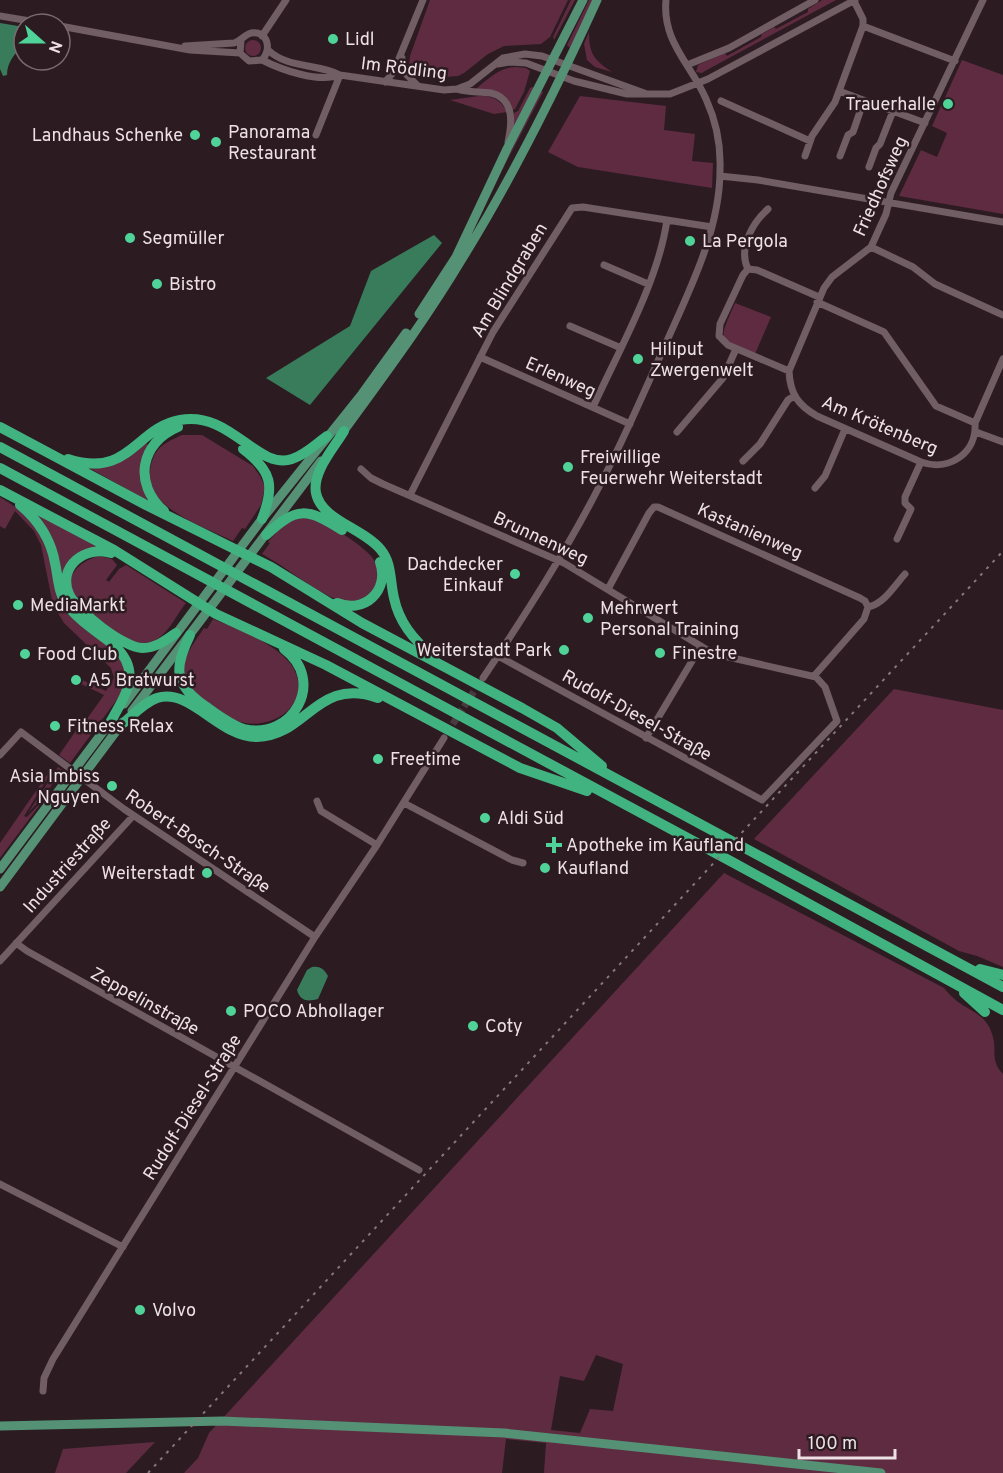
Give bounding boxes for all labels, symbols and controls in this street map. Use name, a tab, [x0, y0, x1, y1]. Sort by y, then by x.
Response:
north arrow	[12, 12, 72, 72]
place label: Lidl	[345, 29, 374, 52]
marker: Lidl	[326, 32, 340, 46]
text: N	[43, 38, 66, 56]
street label: Im Rödling	[359, 53, 448, 86]
place label: Trauerhalle	[845, 94, 936, 117]
marker: Trauerhalle	[941, 97, 955, 111]
place label: Panorama Restaurant	[228, 122, 317, 166]
place label: Landhaus Schenke	[32, 125, 183, 148]
marker: Landhaus Schenke	[188, 128, 202, 142]
street label: Friedhofsweg	[849, 133, 914, 240]
marker: Panorama Restaurant	[209, 135, 223, 149]
street label: Am Blindgraben	[467, 219, 554, 342]
place label: Segmüller	[142, 228, 224, 251]
marker: Segmüller	[123, 231, 137, 245]
place label: La Pergola	[702, 231, 788, 254]
marker: La Pergola	[683, 234, 697, 248]
place label: Bistro	[169, 274, 216, 297]
marker: Bistro	[150, 277, 164, 291]
place label: Hiliput Zwergenwelt	[650, 339, 754, 383]
marker: Hiliput Zwergenwelt	[631, 352, 645, 366]
street label: Erlenweg	[521, 353, 599, 404]
street label: Am Krötenberg	[818, 392, 941, 461]
place label: Freiwillige Feuerwehr Weiterstadt	[580, 447, 763, 491]
marker: Freiwillige Feuerwehr Weiterstadt	[561, 460, 575, 474]
street label: Kastanienweg	[693, 499, 806, 566]
street label: Brunnenweg	[489, 507, 592, 571]
place label: Dachdecker Einkauf	[407, 554, 503, 598]
marker: Dachdecker Einkauf	[508, 567, 522, 581]
place label: MediaMarkt	[30, 595, 125, 618]
marker: MediaMarkt	[11, 598, 25, 612]
place label: Mehrwert Personal Training	[600, 598, 739, 642]
marker: Mehrwert Personal Training	[581, 611, 595, 625]
place label: Weiterstadt Park	[417, 640, 552, 663]
marker: Weiterstadt Park	[557, 643, 571, 657]
place label: Finestre	[672, 643, 737, 666]
place label: Food Club	[37, 644, 117, 667]
marker: Finestre	[653, 646, 667, 660]
marker: Food Club	[18, 647, 32, 661]
street label: Rudolf-Diesel-Straße	[557, 666, 715, 767]
place label: A5 Bratwurst	[88, 670, 195, 693]
marker: A5 Bratwurst	[69, 673, 83, 687]
place label: Fitness Relax	[67, 716, 174, 739]
marker: Fitness Relax	[48, 719, 62, 733]
place label: Freetime	[390, 749, 461, 772]
marker: Freetime	[371, 752, 385, 766]
place label: Asia Imbiss Nguyen	[9, 766, 100, 810]
marker: Asia Imbiss Nguyen	[105, 779, 119, 793]
street label: Robert-Bosch-Straße	[120, 785, 274, 900]
place label: Aldi Süd	[497, 808, 564, 831]
marker: Aldi Süd	[478, 811, 492, 825]
street label: Industriestraße	[19, 813, 117, 919]
place label: Apotheke im Kaufland	[566, 835, 744, 858]
marker: Apotheke im Kaufland	[547, 838, 561, 852]
place label: Kaufland	[557, 858, 629, 881]
marker: Kaufland	[538, 861, 552, 875]
place label: Weiterstadt	[101, 863, 195, 886]
marker: Weiterstadt	[200, 866, 214, 880]
street label: Zeppelinstraße	[86, 963, 203, 1042]
place label: POCO Abhollager	[243, 1001, 384, 1024]
marker: POCO Abhollager	[224, 1004, 238, 1018]
place label: Coty	[485, 1016, 523, 1039]
marker: Coty	[466, 1019, 480, 1033]
street label: Rudolf-Diesel-Straße	[139, 1030, 248, 1185]
place label: Volvo	[152, 1300, 196, 1323]
marker: Volvo	[133, 1303, 147, 1317]
scale bar	[799, 1422, 895, 1460]
text: 100 m	[808, 1433, 857, 1456]

